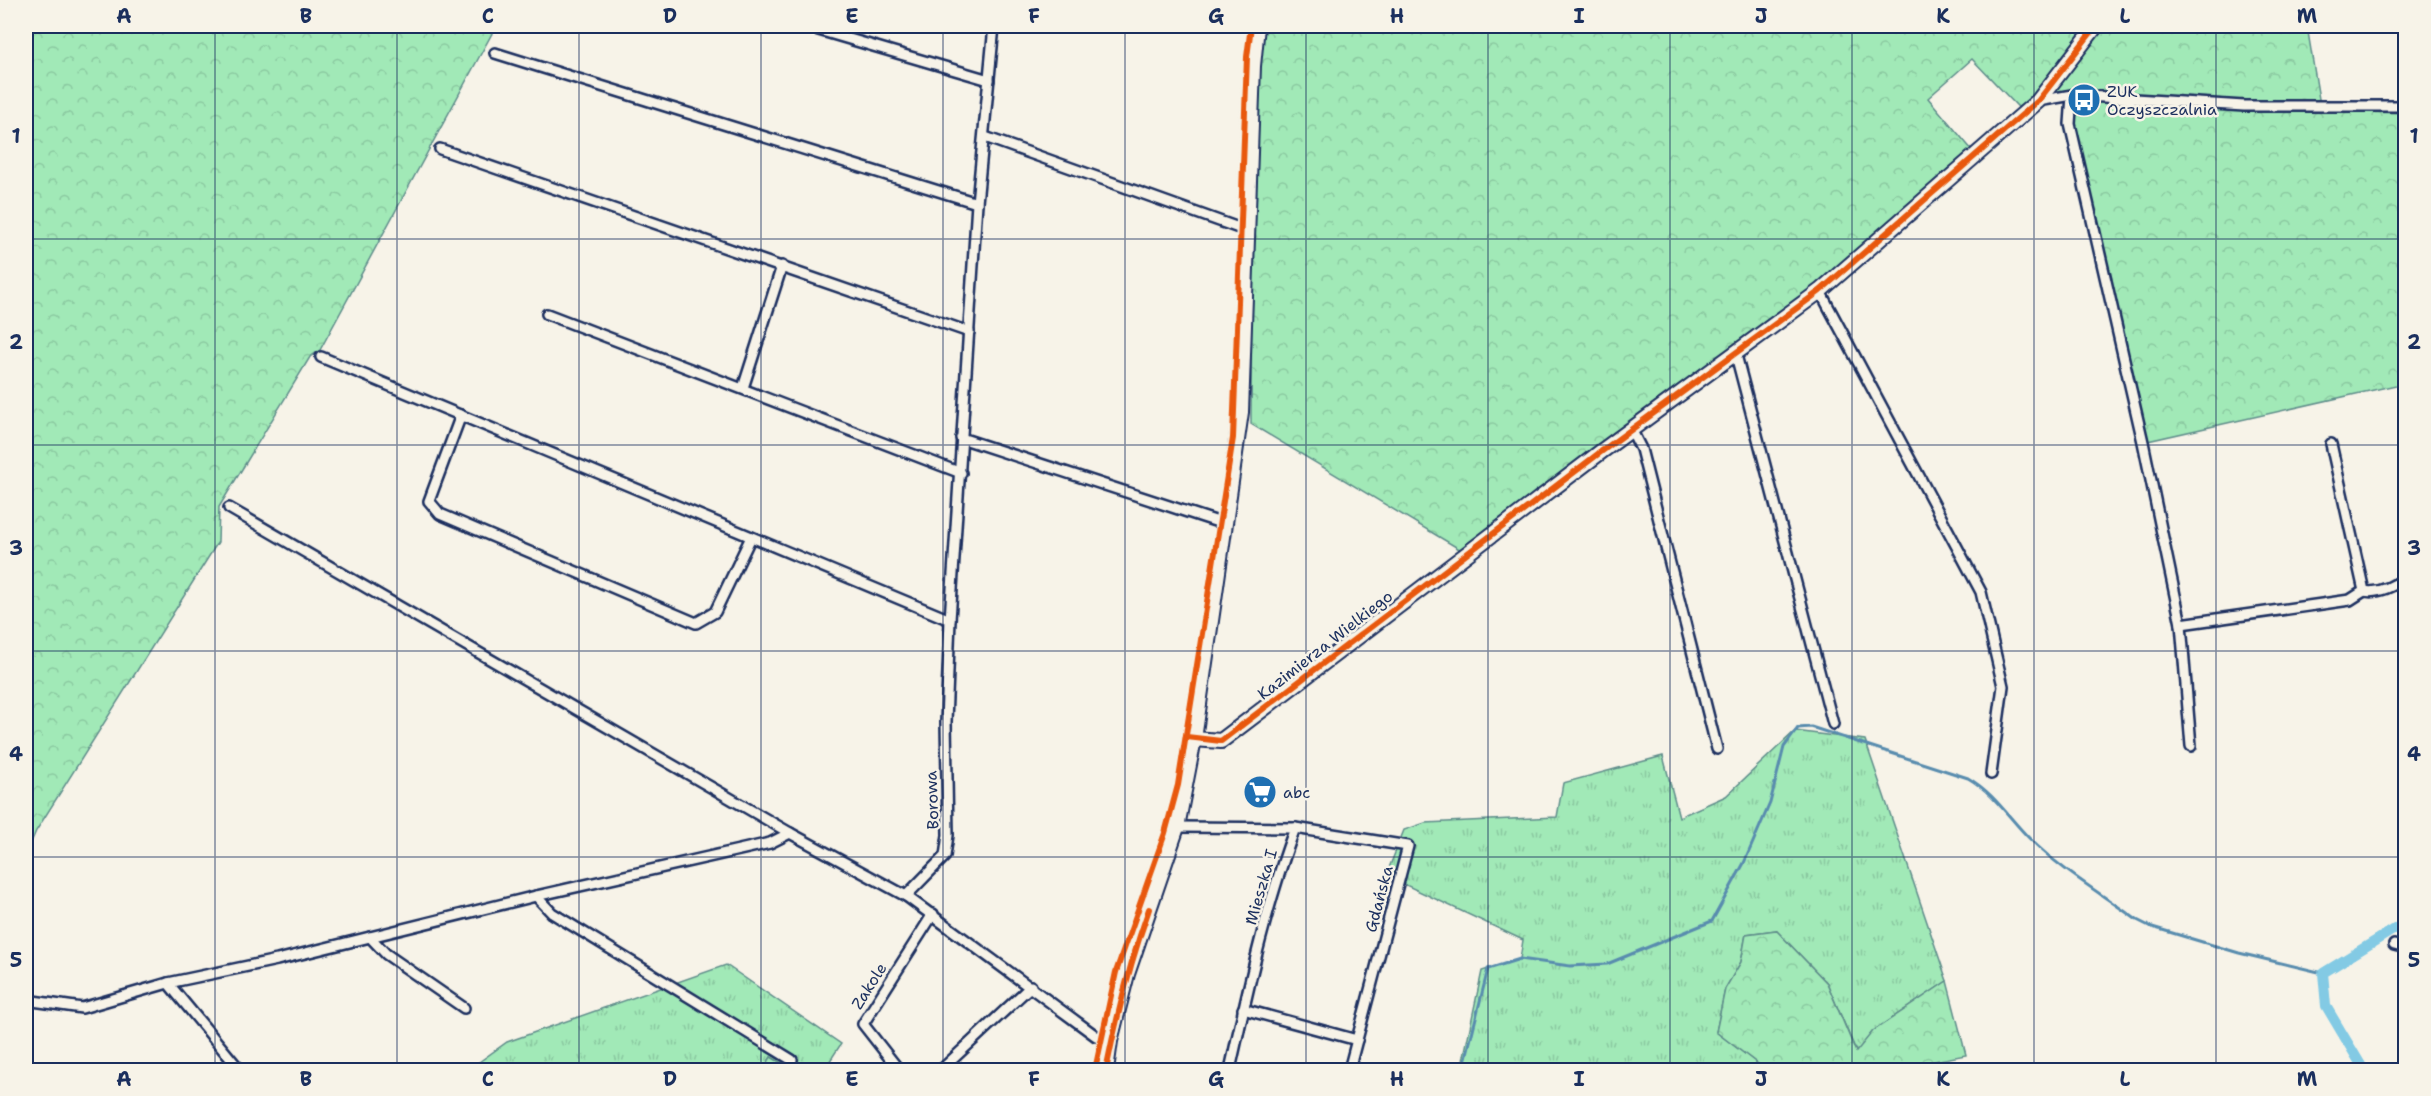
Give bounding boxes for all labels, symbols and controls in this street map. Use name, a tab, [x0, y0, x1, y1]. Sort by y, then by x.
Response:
text: A	[116, 3, 132, 29]
text: B	[300, 3, 312, 29]
text: C	[482, 3, 494, 29]
text: D	[663, 3, 677, 29]
text: E	[845, 3, 859, 29]
text: F	[1028, 3, 1040, 29]
text: G	[1208, 3, 1224, 29]
text: H	[1390, 3, 1404, 29]
text: I	[1573, 3, 1585, 29]
text: J	[1755, 3, 1768, 29]
text: K	[1936, 3, 1950, 29]
text: L	[2120, 3, 2131, 29]
text: M	[2297, 3, 2318, 29]
place label: ZUK Oczyszczalnia	[2107, 81, 2217, 120]
bus stop icon: ZUK Oczyszczalnia	[2066, 82, 2102, 118]
text: 1	[11, 123, 21, 149]
text: 1	[2409, 123, 2419, 149]
text: 2	[9, 329, 23, 355]
text: 2	[2407, 329, 2421, 355]
text: 3	[9, 535, 23, 561]
text: 3	[2407, 535, 2421, 561]
street label: Kazimierza Wielkiego	[1253, 586, 1397, 704]
text: 4	[9, 741, 23, 767]
text: 4	[2407, 741, 2421, 767]
street label: Borowa	[920, 770, 944, 830]
supermarket icon: abc	[1242, 774, 1278, 810]
place label: abc	[1283, 782, 1310, 803]
street label: Mieszka I	[1240, 846, 1282, 927]
street label: Gdańska	[1360, 863, 1398, 935]
text: 5	[10, 947, 22, 973]
text: 5	[2408, 947, 2420, 973]
street label: Zakole	[847, 959, 891, 1013]
text: A	[116, 1066, 132, 1092]
text: B	[300, 1066, 312, 1092]
text: C	[482, 1066, 494, 1092]
text: D	[663, 1066, 677, 1092]
text: E	[845, 1066, 859, 1092]
text: F	[1028, 1066, 1040, 1092]
text: G	[1208, 1066, 1224, 1092]
text: H	[1390, 1066, 1404, 1092]
text: I	[1573, 1066, 1585, 1092]
text: J	[1755, 1066, 1768, 1092]
text: K	[1936, 1066, 1950, 1092]
text: L	[2120, 1066, 2131, 1092]
text: M	[2297, 1066, 2318, 1092]

